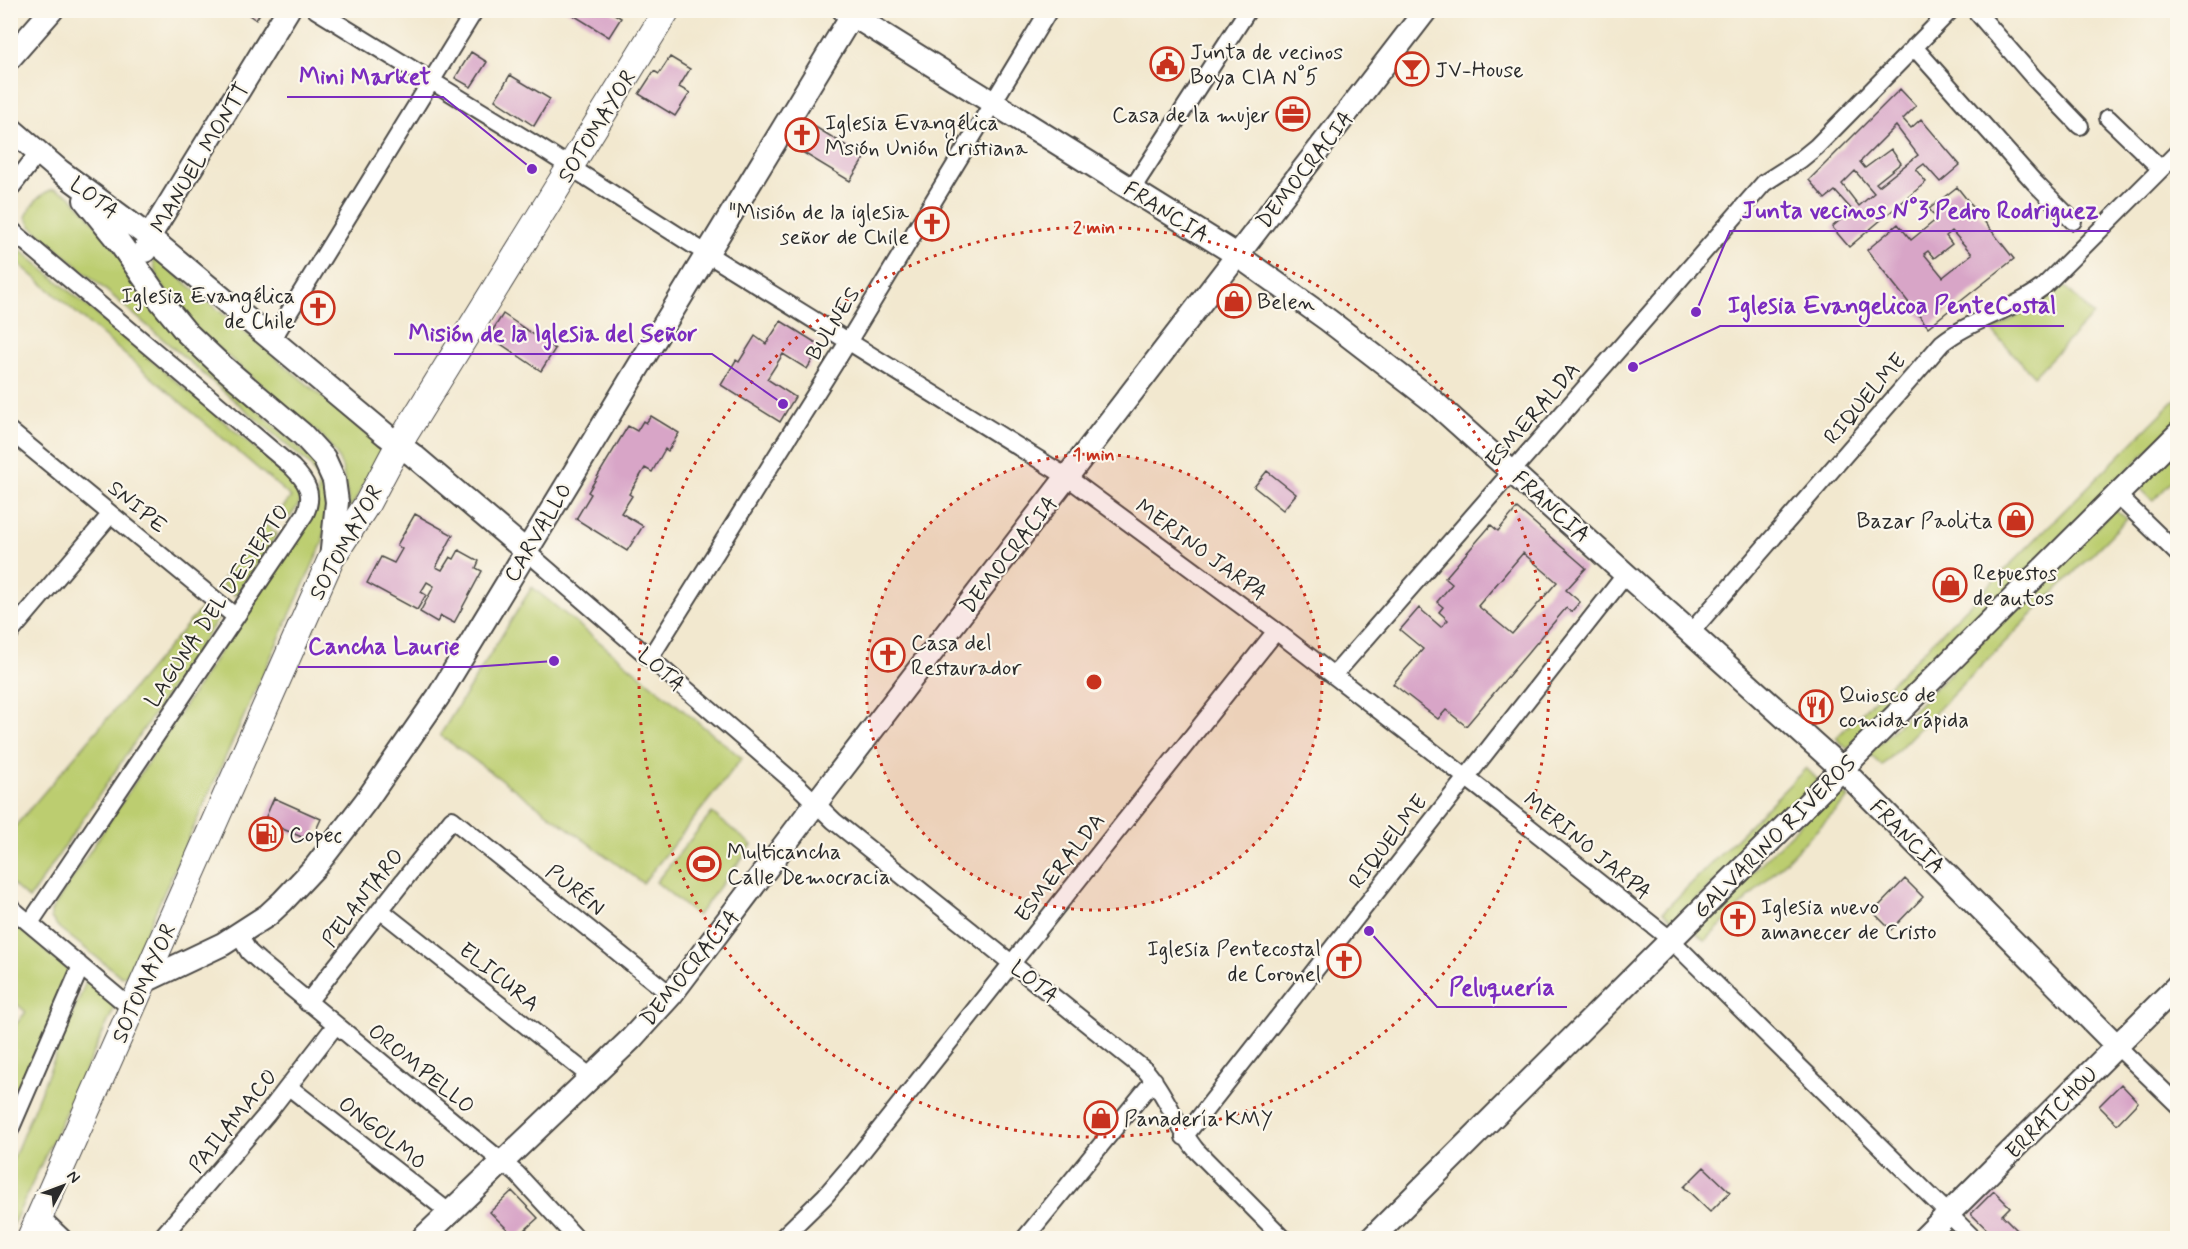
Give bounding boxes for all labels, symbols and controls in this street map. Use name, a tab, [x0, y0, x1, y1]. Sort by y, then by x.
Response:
place label: Junta de vecinos Boya CIA N°5	[1190, 39, 1343, 92]
public building icon: Junta de vecinos Boya CIA N°5	[1149, 46, 1185, 82]
bar icon: JV-House	[1394, 51, 1430, 87]
callout: Mini Market	[287, 55, 443, 97]
place label: JV-House	[1435, 57, 1524, 85]
text: Mini Market	[299, 62, 432, 93]
street label: SOTOMAYOR	[552, 66, 643, 189]
street label: MANUEL MONTT	[145, 78, 257, 238]
office icon: Casa de la mujer	[1275, 96, 1311, 132]
place label: Casa de la mujer	[1112, 102, 1270, 130]
street label: DEMOCRACIA	[1251, 105, 1360, 235]
place label: Iglesia Evangélica Msión Unión Cristiana	[825, 110, 1029, 163]
church icon: Iglesia Evangélica Msión Unión Cristiana	[784, 117, 820, 153]
street label: LOTA	[64, 171, 124, 226]
street label: FRANCIA	[1118, 176, 1214, 250]
callout: Junta vecinos N°3 Pedro Rodriguez	[1730, 189, 2110, 231]
text: Junta vecinos N°3 Pedro Rodriguez	[1742, 196, 2098, 228]
place label: "Misión de la iglesia señor de Chile	[729, 199, 910, 252]
church icon: "Misión de la iglesia señor de Chile	[914, 206, 950, 242]
text: 2 min	[1073, 216, 1115, 240]
street label: BULNES	[800, 282, 867, 366]
place label: Iglesia Evangélica de Chile	[121, 283, 295, 336]
shop icon: Belen	[1216, 283, 1252, 319]
callout: Iglesia Evangelicoa PenteCostal	[1720, 284, 2064, 326]
place label: Belen	[1257, 289, 1315, 317]
church icon: Iglesia Evangélica de Chile	[300, 290, 336, 326]
text: Iglesia Evangelicoa PenteCostal	[1728, 291, 2056, 325]
callout: Misión de la Iglesia del Señor	[394, 312, 712, 354]
text: Misión de la Iglesia del Señor	[408, 319, 698, 351]
street label: RIQUELME	[1818, 348, 1913, 451]
street label: ESMERALDA	[1480, 357, 1587, 474]
text: 1 min	[1073, 443, 1115, 467]
street label: FRANCIA	[1506, 465, 1595, 550]
street label: SNIPE	[101, 475, 172, 540]
street label: CARVALLO	[498, 479, 579, 588]
street label: SOTOMAYOR	[304, 480, 390, 605]
street label: DEMOCRACIA	[955, 490, 1064, 620]
street label: MERINO JARPA	[1129, 493, 1272, 608]
street label: LAGUNA DEL DESIERTO	[139, 499, 296, 713]
shop icon: Bazar Paolita	[1998, 502, 2034, 538]
place label: Bazar Paolita	[1857, 508, 1993, 536]
place label: Repuestos de autos	[1973, 560, 2057, 613]
shop icon: Repuestos de autos	[1932, 567, 1968, 603]
callout: Cancha Laurie	[298, 625, 471, 667]
place label: Casa del Restaurador	[911, 630, 1022, 683]
text: Cancha Laurie	[308, 632, 460, 663]
church icon: Casa del Restaurador	[870, 637, 906, 673]
street label: LOTA	[631, 642, 690, 699]
centre of rings	[1084, 672, 1104, 692]
place label: Quiosco de comida rápida	[1839, 682, 1969, 735]
restaurant icon: Quiosco de comida rápida	[1798, 689, 1834, 725]
street label: GALVARINO RIVEROS	[1688, 750, 1863, 925]
street label: MERINO JARPA	[1517, 786, 1656, 907]
street label: RIQUELME	[1343, 789, 1434, 895]
street label: FRANCIA	[1863, 794, 1950, 881]
street label: ESMERALDA	[1009, 808, 1112, 928]
fuel station icon: Copec	[248, 816, 284, 852]
place label: Copec	[289, 822, 343, 850]
place label: Multicancha Calle Democracia	[727, 839, 890, 892]
street label: PELANTARO	[316, 843, 411, 953]
sports icon: Multicancha Calle Democracia	[686, 846, 722, 882]
street label: PURÉN	[540, 858, 611, 923]
place label: Iglesia nuevo amanecer de Cristo	[1761, 894, 1937, 947]
church icon: Iglesia nuevo amanecer de Cristo	[1720, 901, 1756, 937]
street label: DEMOCRACIA	[635, 904, 746, 1032]
street label: SOTOMAYOR	[106, 920, 184, 1048]
place label: Iglesia Pentecostal de Coronel	[1147, 936, 1321, 989]
street label: ELICURA	[453, 937, 545, 1019]
church icon: Iglesia Pentecostal de Coronel	[1326, 943, 1362, 979]
street label: LOTA	[1004, 955, 1064, 1010]
callout: Peluquería	[1437, 965, 1567, 1007]
text: Peluquería	[1449, 973, 1555, 1004]
street label: OROMPELLO	[362, 1018, 480, 1121]
street label: ERRATCHOU	[2000, 1061, 2105, 1166]
street label: PAILAMACO	[183, 1063, 284, 1179]
street label: ONGOLMO	[332, 1090, 432, 1177]
shop icon: Panadería KMY	[1083, 1100, 1119, 1136]
place label: Panadería KMY	[1124, 1106, 1273, 1134]
north arrow	[33, 1156, 93, 1216]
text: N	[62, 1166, 85, 1188]

